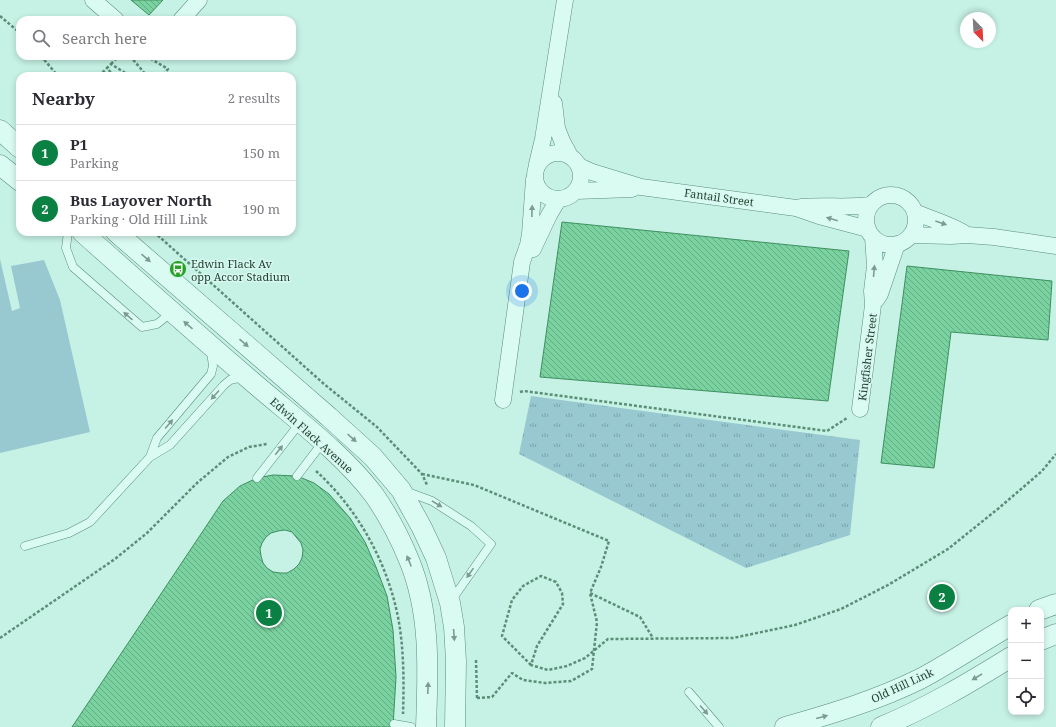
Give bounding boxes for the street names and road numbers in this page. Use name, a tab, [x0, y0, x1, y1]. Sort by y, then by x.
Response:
street label: Fantail Street	[683, 185, 755, 209]
street label: Kingfisher Street	[854, 312, 880, 402]
street label: Edwin Flack Avenue	[267, 394, 357, 476]
street label: Old Hill Link	[868, 664, 936, 706]

